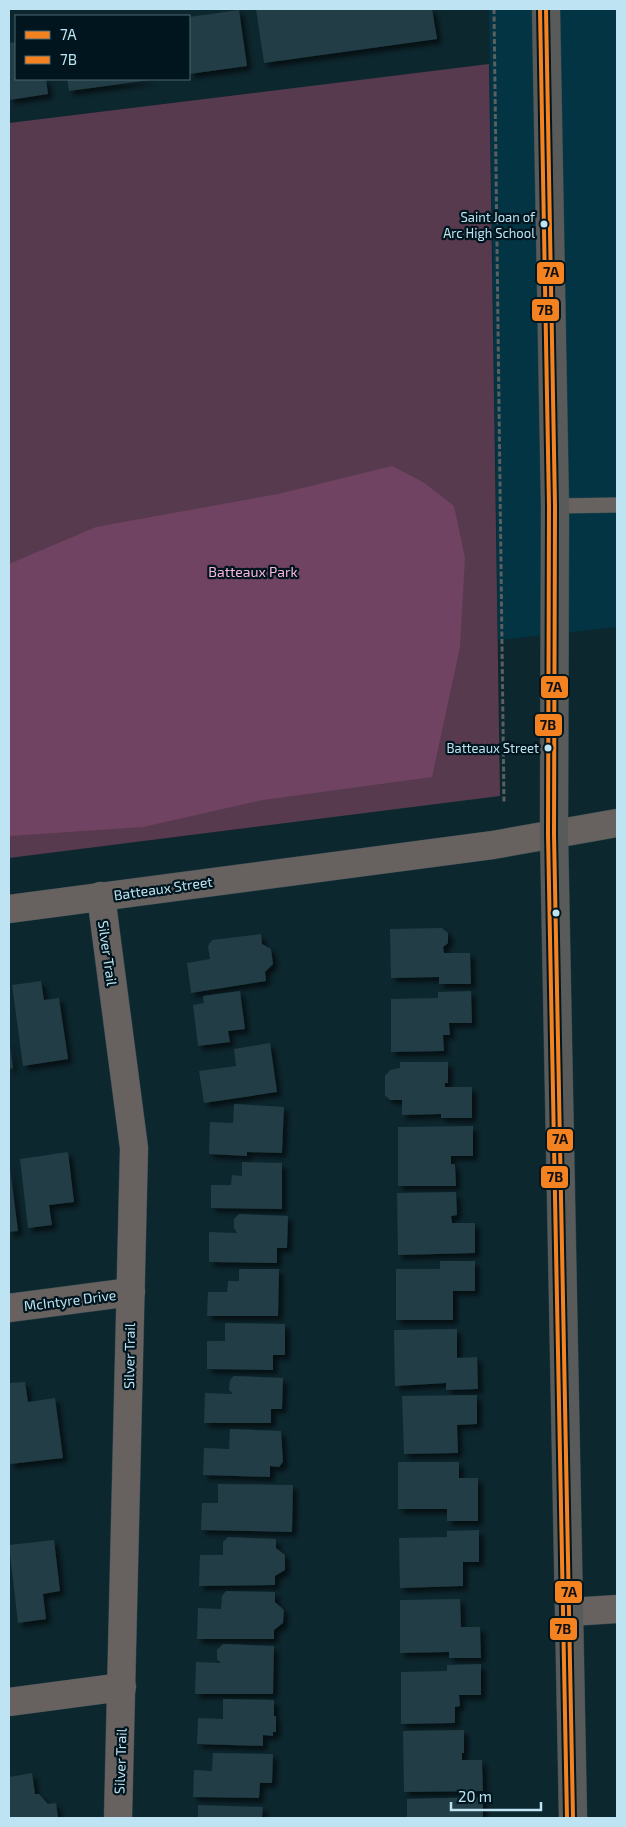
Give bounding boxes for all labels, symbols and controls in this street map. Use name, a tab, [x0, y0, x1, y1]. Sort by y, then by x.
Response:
legend	[15, 15, 190, 80]
text: 7A	[60, 25, 77, 43]
text: 7B	[60, 50, 77, 68]
place label: Saint Joan of Arc High School	[443, 209, 536, 241]
marker: Saint Joan of Arc High School	[539, 219, 549, 229]
line badge: 7A	[536, 261, 565, 285]
text: 7A	[543, 263, 560, 280]
line badge: 7B	[531, 298, 560, 322]
text: 7B	[537, 301, 553, 318]
park label: Batteaux Park	[208, 563, 298, 580]
line badge: 7A	[540, 675, 569, 699]
text: 7A	[546, 678, 563, 695]
line badge: 7B	[534, 713, 563, 737]
text: 7B	[540, 716, 556, 733]
place label: Batteaux Street	[446, 740, 539, 756]
marker: Batteaux Street	[543, 743, 553, 753]
street label: Batteaux Street	[112, 873, 214, 903]
unlabelled marker	[551, 908, 561, 918]
street label: Silver Trail	[95, 919, 121, 988]
line badge: 7A	[546, 1128, 574, 1152]
text: 7A	[552, 1130, 569, 1147]
line badge: 7B	[540, 1165, 569, 1189]
text: 7B	[547, 1168, 563, 1185]
street label: McIntyre Drive	[23, 1286, 117, 1314]
street label: Silver Trail	[120, 1322, 138, 1389]
line badge: 7A	[554, 1580, 583, 1604]
text: 7A	[561, 1583, 578, 1600]
line badge: 7B	[549, 1617, 578, 1641]
text: 7B	[555, 1620, 571, 1637]
street label: Silver Trail	[110, 1727, 130, 1794]
scale bar	[451, 1780, 541, 1812]
text: 20 m	[458, 1787, 492, 1805]

